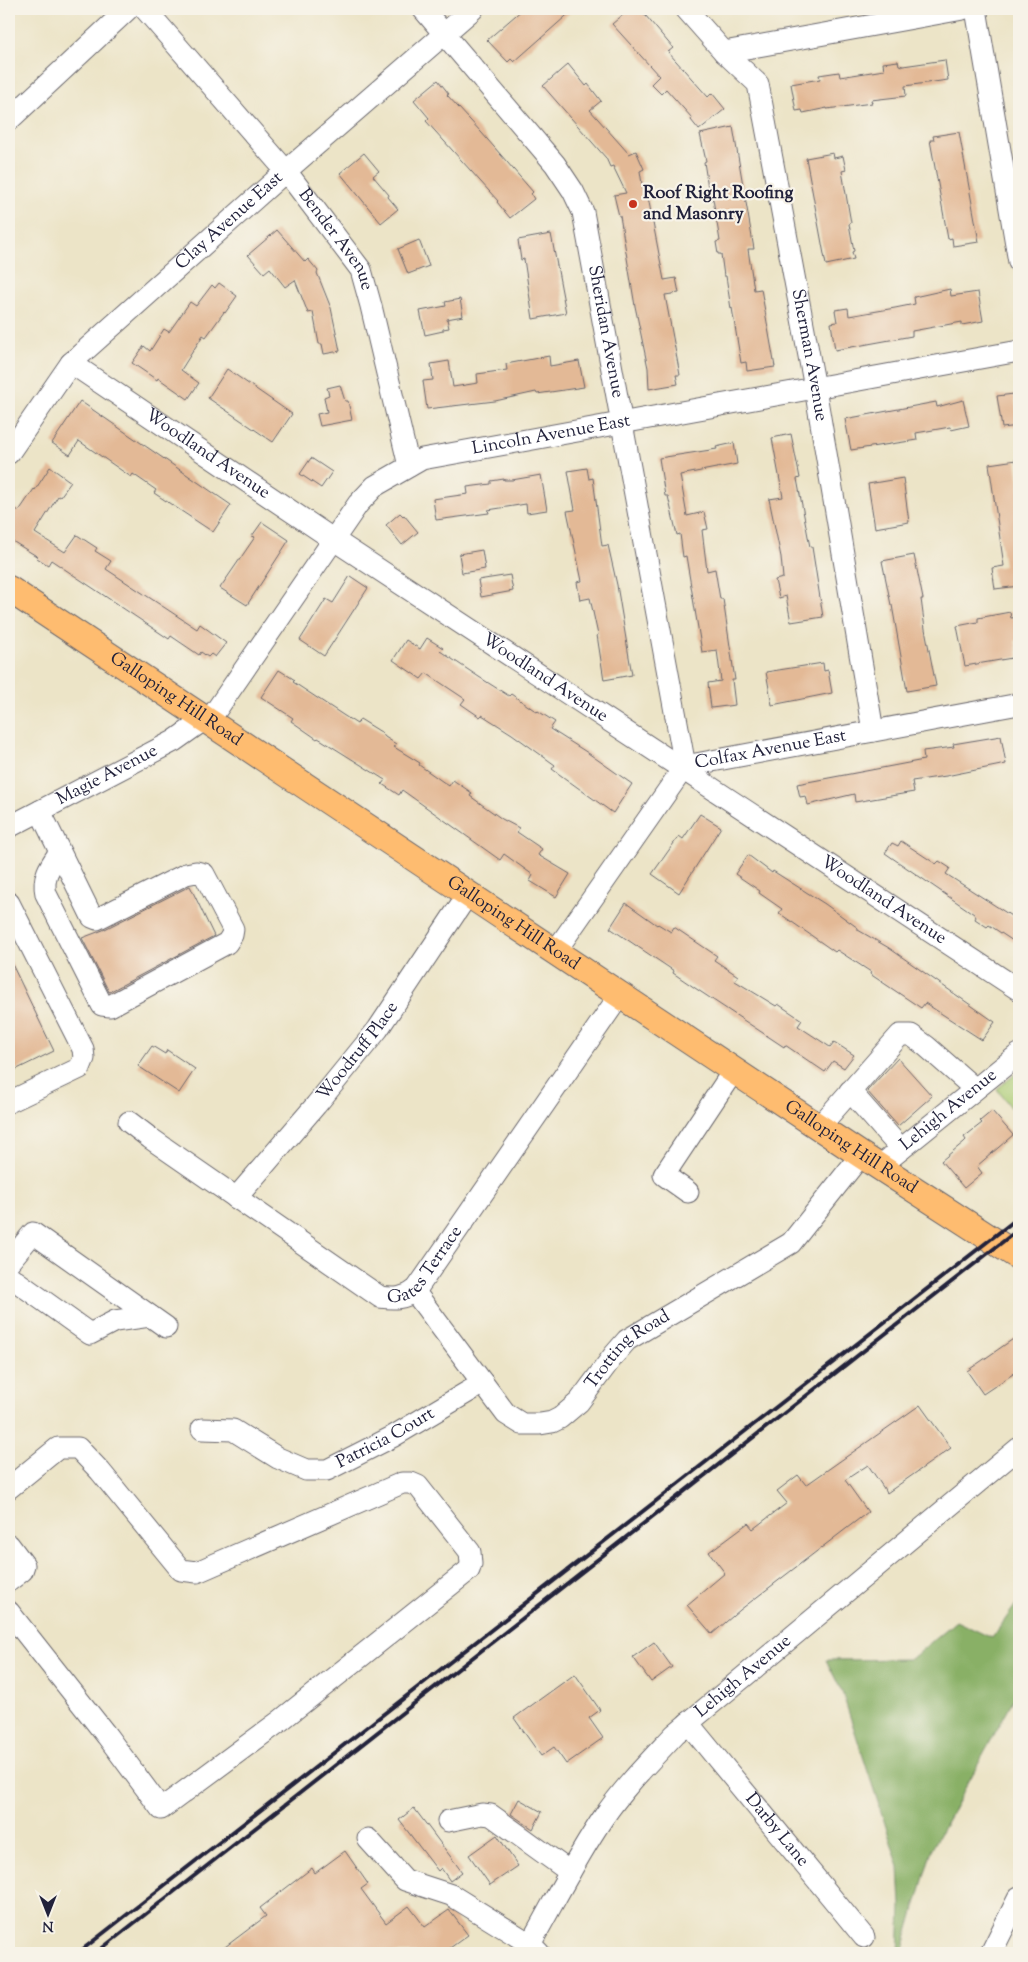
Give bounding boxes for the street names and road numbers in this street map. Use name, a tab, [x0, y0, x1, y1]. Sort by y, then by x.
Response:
street label: Clay Avenue East	[170, 166, 289, 277]
street label: Bender Avenue	[291, 184, 379, 293]
street label: Sheridan Avenue	[580, 263, 630, 400]
street label: Sherman Avenue	[784, 287, 833, 423]
street label: Woodland Avenue	[139, 403, 275, 506]
street label: Lincoln Avenue East	[470, 409, 632, 463]
street label: Woodland Avenue	[476, 627, 613, 729]
street label: Galloping Hill Road	[104, 646, 247, 753]
street label: Colfax Avenue East	[693, 723, 848, 777]
street label: Magie Avenue	[52, 739, 163, 813]
street label: Woodland Avenue	[815, 850, 951, 952]
street label: Galloping Hill Road	[441, 870, 585, 977]
street label: Woodruff Place	[311, 997, 405, 1107]
street label: Lehigh Avenue	[895, 1063, 1003, 1158]
street label: Galloping Hill Road	[779, 1094, 922, 1201]
street label: Gates Terrace	[387, 1221, 469, 1311]
street label: Trotting Road	[579, 1304, 675, 1395]
street label: Patricia Court	[332, 1401, 440, 1476]
street label: Lehigh Avenue	[690, 1629, 797, 1725]
street label: Darby Lane	[738, 1788, 815, 1873]

